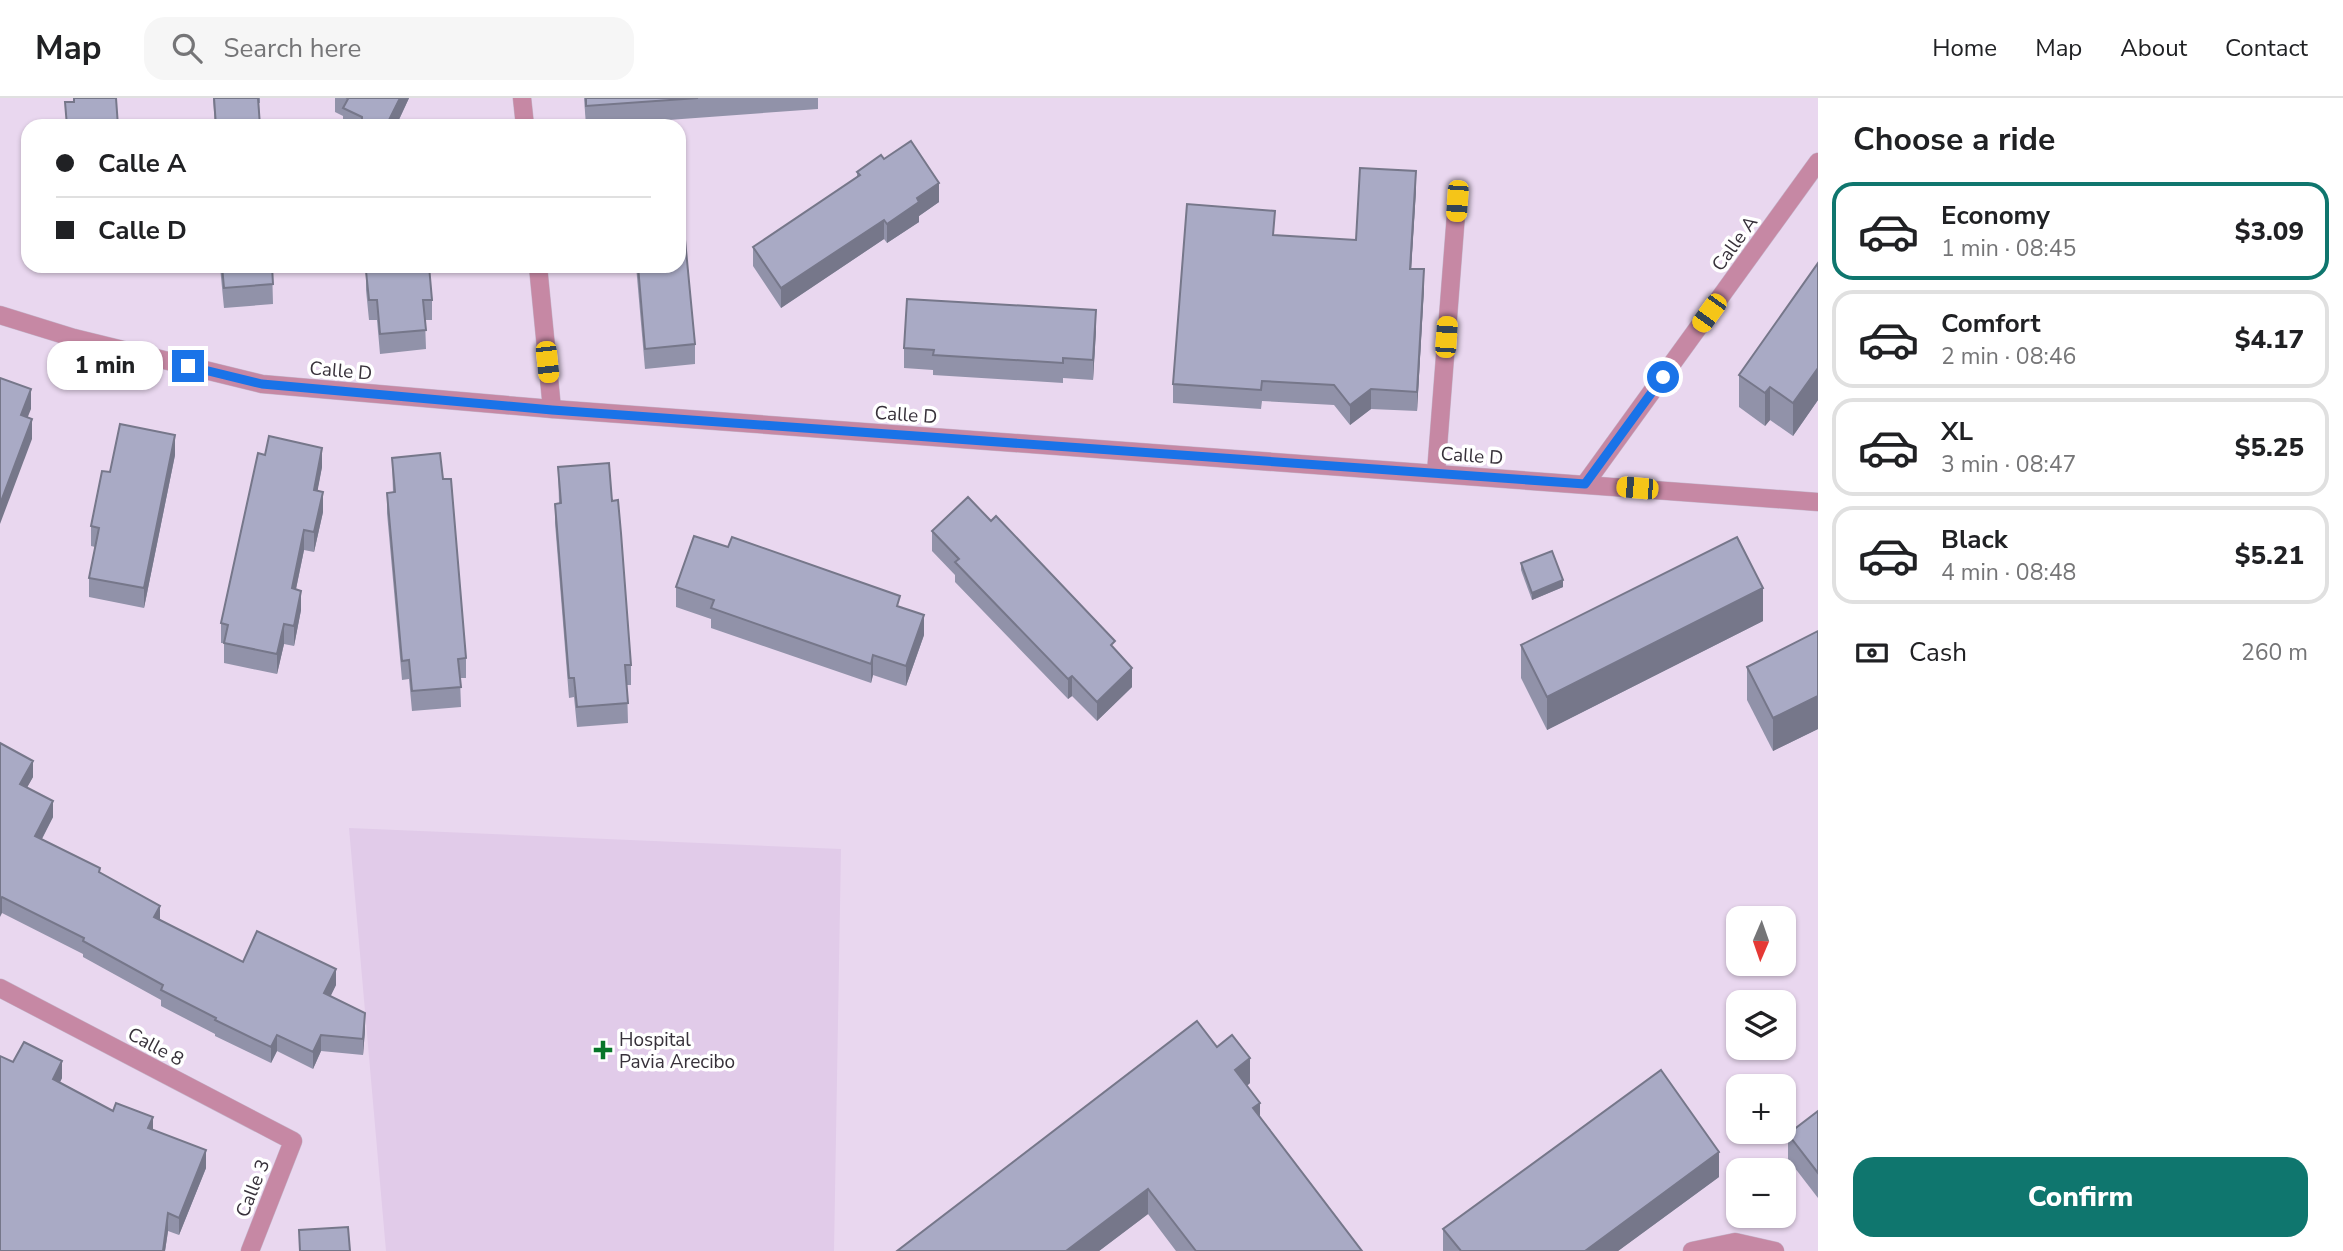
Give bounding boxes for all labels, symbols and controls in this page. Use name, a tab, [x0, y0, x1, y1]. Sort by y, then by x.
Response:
search box	[144, 17, 634, 80]
text: Map	[35, 26, 102, 71]
icon: search	[168, 29, 206, 67]
text: Search here	[224, 31, 361, 66]
text: Home	[1932, 32, 1997, 64]
text: Map	[2035, 32, 2082, 64]
text: About	[2120, 32, 2187, 64]
text: Contact	[2225, 32, 2308, 64]
text: Choose a ride	[1853, 118, 2055, 161]
text: Calle A	[98, 146, 186, 181]
car	[1446, 179, 1469, 223]
text: Economy	[1941, 198, 2050, 233]
icon: car	[1857, 200, 1920, 263]
street label: Calle A	[1706, 211, 1764, 277]
text: Calle D	[98, 213, 187, 248]
text: $3.09	[2235, 214, 2304, 249]
text: 1 min · 08:45	[1941, 233, 2076, 264]
car	[1689, 290, 1730, 336]
text: Comfort	[1941, 306, 2041, 341]
icon: car	[1857, 308, 1920, 371]
car	[1435, 315, 1458, 359]
text: $4.17	[2235, 322, 2304, 357]
car	[535, 340, 560, 384]
text: 2 min · 08:46	[1941, 341, 2076, 372]
callout: 1 min	[48, 342, 164, 390]
text: 1 min	[75, 350, 135, 381]
route end	[172, 350, 204, 382]
street label: Calle D	[309, 355, 373, 387]
route start	[1647, 361, 1679, 393]
street label: Calle D	[874, 400, 938, 430]
text: XL	[1941, 414, 1973, 449]
icon: car	[1857, 416, 1920, 479]
text: $5.25	[2235, 430, 2304, 465]
street label: Calle D	[1440, 441, 1504, 471]
text: 3 min · 08:47	[1941, 449, 2076, 480]
car	[1616, 476, 1659, 500]
text: Black	[1941, 522, 2008, 557]
icon: car	[1857, 524, 1920, 587]
text: $5.21	[2235, 538, 2304, 573]
text: 4 min · 08:48	[1941, 557, 2076, 588]
icon: cash	[1853, 634, 1891, 672]
text: Cash	[1909, 635, 1967, 670]
text: 260 m	[2241, 637, 2308, 668]
north arrow	[1726, 906, 1796, 976]
map controls	[1726, 906, 1796, 1228]
button: layers	[1726, 990, 1796, 1060]
street label: Calle 8	[123, 1021, 188, 1072]
place label: Hospital Pavia Arecibo	[619, 1027, 735, 1075]
marker: Hospital Pavia Arecibo	[593, 1040, 613, 1060]
button: +	[1726, 1074, 1796, 1144]
street label: Calle 3	[230, 1156, 276, 1221]
button: Confirm	[1853, 1157, 2308, 1237]
button: −	[1726, 1158, 1796, 1228]

